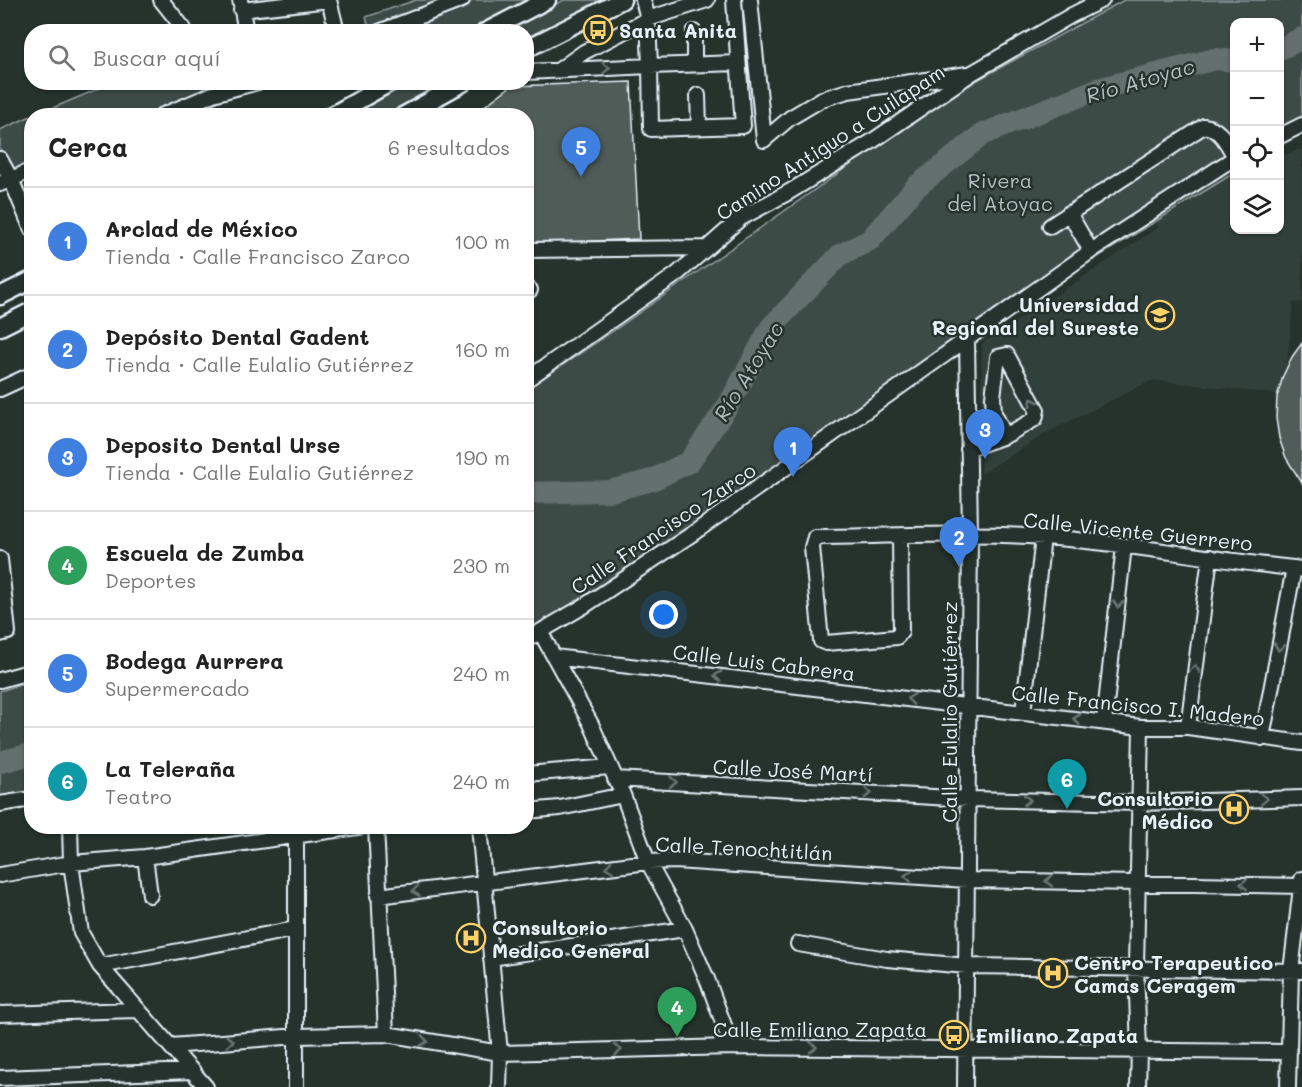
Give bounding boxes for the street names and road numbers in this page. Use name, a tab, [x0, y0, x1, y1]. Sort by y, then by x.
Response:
street label: Camino Antiguo a Cuilapam	[711, 58, 949, 226]
street label: Calle Francisco Zarco	[566, 456, 761, 600]
street label: Calle Vicente Guerrero	[1022, 506, 1254, 556]
street label: Calle Eulalio Gutiérrez	[936, 601, 962, 823]
street label: Calle Luis Cabrera	[671, 638, 857, 686]
street label: Calle Francisco I. Madero	[1010, 679, 1266, 731]
street label: Calle José Martí	[712, 753, 874, 787]
street label: Calle Tenochtitlán	[655, 830, 833, 866]
street label: Calle Emiliano Zapata	[713, 1016, 927, 1042]

